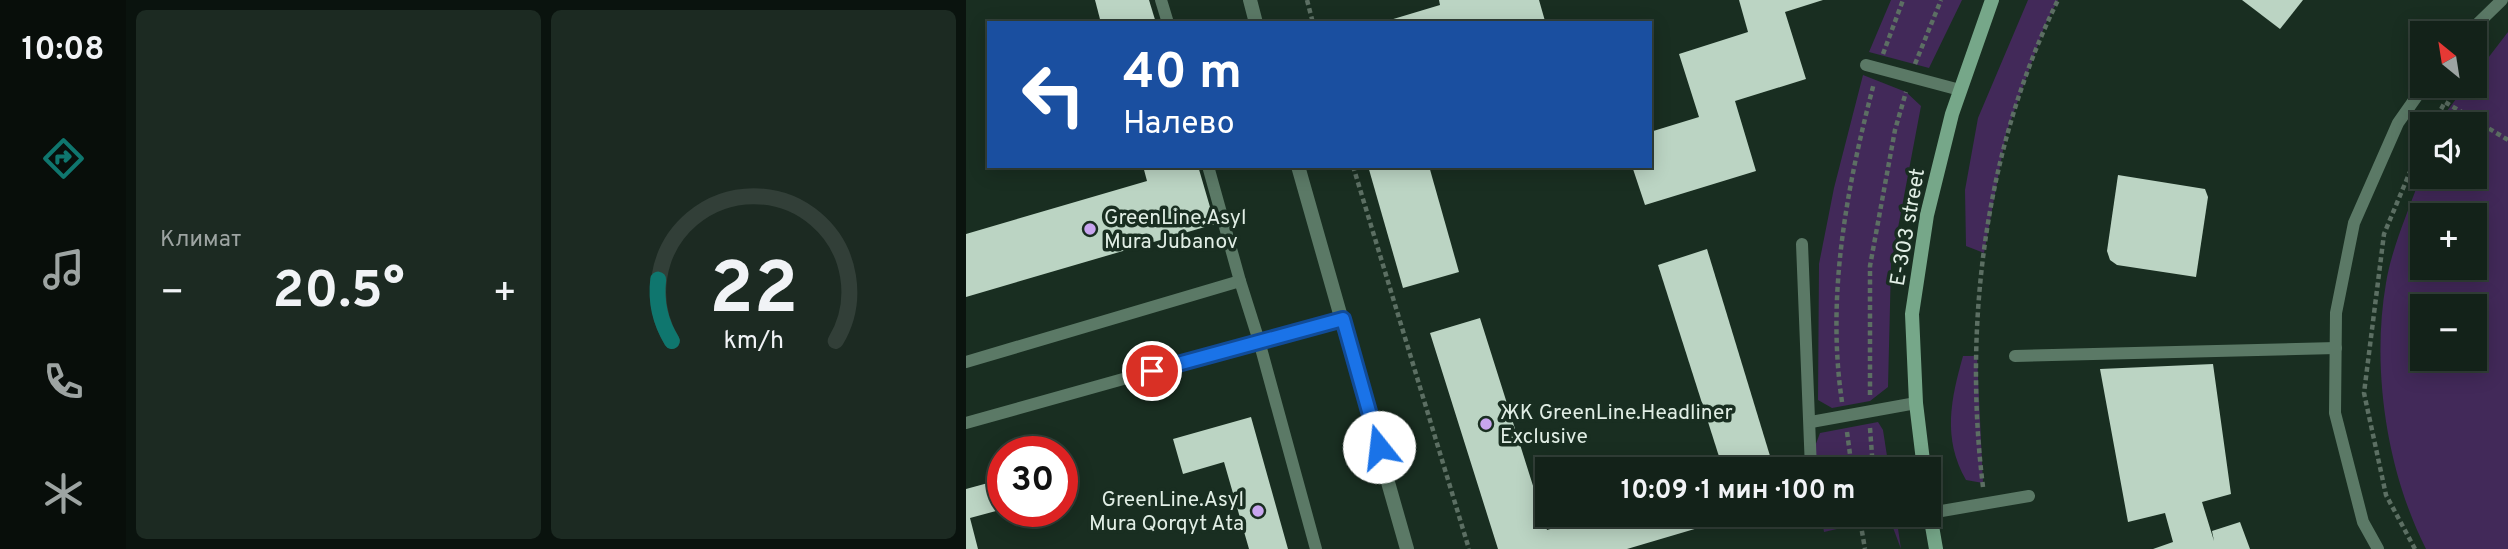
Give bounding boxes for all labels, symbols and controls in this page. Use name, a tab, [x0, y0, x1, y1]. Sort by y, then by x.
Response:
north arrow	[2410, 21, 2487, 98]
map controls	[2410, 21, 2487, 371]
text: 10:08	[22, 31, 104, 71]
text: 40 m	[1123, 44, 1242, 106]
icon: left	[1008, 49, 1099, 140]
text: Налево	[1123, 105, 1235, 145]
button: sound	[2410, 112, 2487, 189]
icon: directions	[39, 134, 88, 183]
street label: E-303 street	[1885, 166, 1932, 288]
button: +	[2410, 203, 2487, 280]
place label: GreenLine.Asyl Mura Jubanov	[1104, 205, 1246, 256]
marker: GreenLine.Asyl Mura Jubanov	[1082, 221, 1098, 237]
text: Климат	[160, 226, 241, 255]
icon: music	[39, 245, 88, 294]
text: 22	[709, 247, 798, 339]
text: 20.5°	[272, 260, 405, 326]
text: −	[160, 270, 185, 319]
text: +	[492, 270, 517, 319]
button: −	[2410, 294, 2487, 371]
text: km/h	[723, 325, 784, 357]
pin	[1122, 341, 1182, 401]
icon: arrive	[1133, 352, 1171, 390]
icon: phone	[39, 357, 88, 406]
place label: ЖК GreenLine.Headliner Exclusive	[1500, 400, 1733, 451]
position arrow	[1342, 410, 1416, 484]
marker: ЖК GreenLine.Headliner Exclusive	[1478, 416, 1494, 432]
speed limit sign: 30	[987, 436, 1078, 527]
icon: climate	[39, 469, 88, 518]
text: 10:09 · 1 мин · 100 m	[1621, 475, 1855, 508]
place label: GreenLine.Asyl Mura Qorqyt Ata	[1089, 487, 1244, 538]
marker: GreenLine.Asyl Mura Qorqyt Ata	[1250, 503, 1266, 519]

